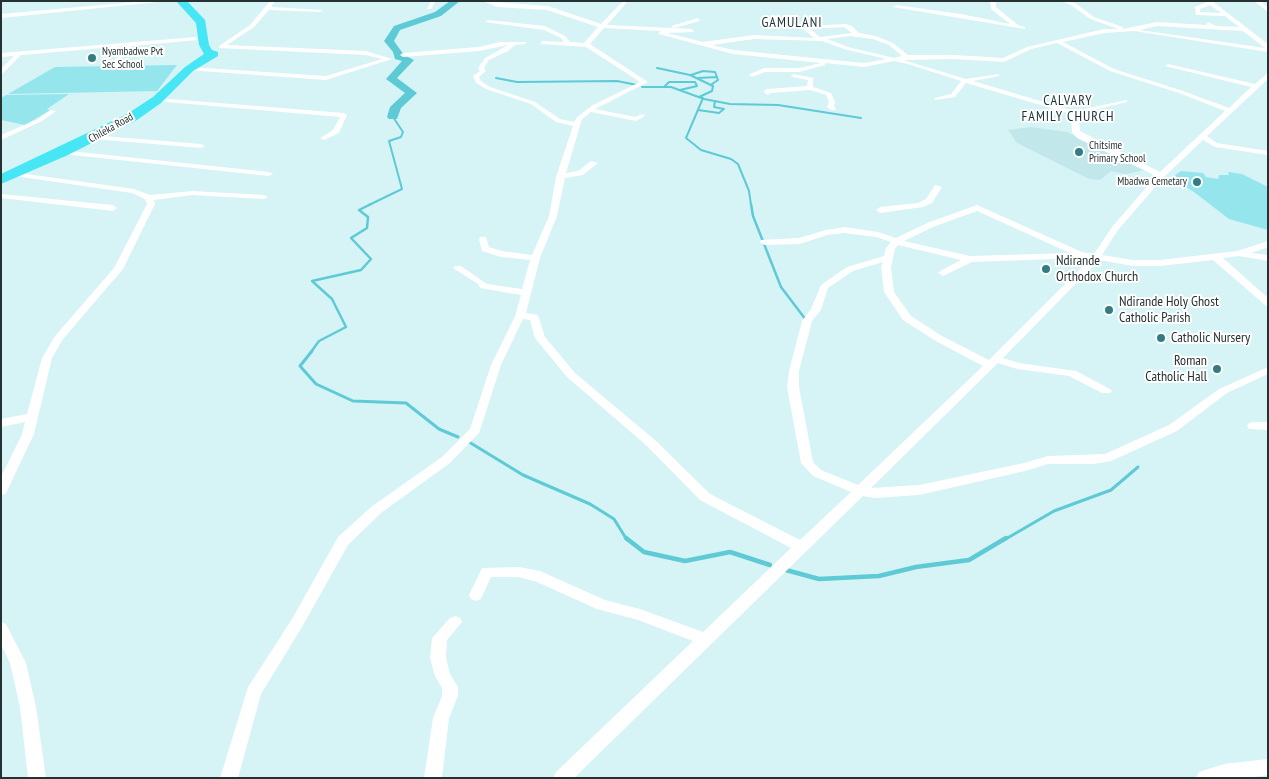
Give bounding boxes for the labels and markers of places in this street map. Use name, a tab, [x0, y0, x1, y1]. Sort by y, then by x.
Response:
place label: Nyambadwe Pvt Sec School	[102, 45, 163, 71]
marker: Nyambadwe Pvt Sec School	[86, 52, 98, 64]
place label: Chitsime Primary School	[1089, 139, 1146, 165]
marker: Chitsime Primary School	[1073, 146, 1085, 158]
place label: Mbadwa Cemetary	[1117, 175, 1187, 189]
marker: Mbadwa Cemetary	[1191, 176, 1203, 188]
place label: Ndirande Orthodox Church	[1056, 253, 1138, 286]
marker: Ndirande Orthodox Church	[1040, 263, 1052, 275]
place label: Ndirande Holy Ghost Catholic Parish	[1119, 294, 1219, 326]
marker: Ndirande Holy Ghost Catholic Parish	[1103, 304, 1115, 316]
place label: Catholic Nursery	[1171, 330, 1250, 346]
marker: Catholic Nursery	[1155, 332, 1167, 344]
place label: Roman Catholic Hall	[1145, 353, 1207, 386]
marker: Roman Catholic Hall	[1211, 363, 1223, 375]

